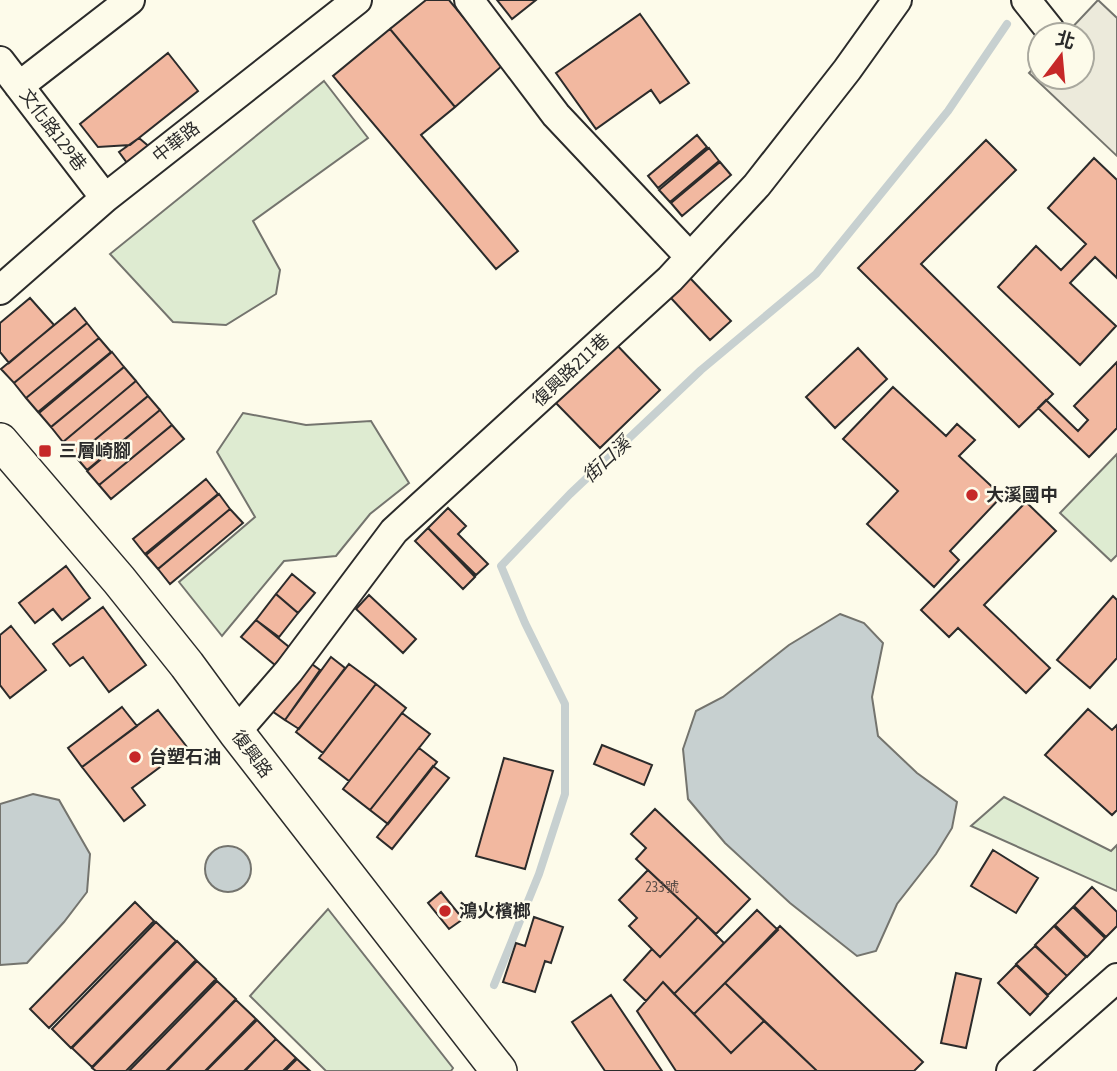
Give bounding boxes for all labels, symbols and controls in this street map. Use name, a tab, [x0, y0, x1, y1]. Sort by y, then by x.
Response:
north arrow	[1026, 21, 1096, 91]
text: 北	[1054, 26, 1078, 53]
street label: 文化路129巷	[16, 84, 91, 175]
street label: 中華路	[148, 117, 203, 167]
street label: 復興路211巷	[528, 329, 613, 411]
water label: 街口溪	[578, 429, 637, 486]
place label: 三層崎腳	[59, 440, 131, 461]
marker: 三層崎腳	[37, 443, 53, 459]
place label: 大溪國中	[986, 484, 1058, 505]
marker: 大溪國中	[964, 487, 980, 503]
street label: 復興路	[228, 726, 277, 782]
place label: 台塑石油	[149, 746, 221, 767]
marker: 台塑石油	[127, 749, 143, 765]
house number: 233號	[645, 879, 679, 895]
place label: 鴻火檳榔	[459, 900, 531, 921]
marker: 鴻火檳榔	[437, 903, 453, 919]

